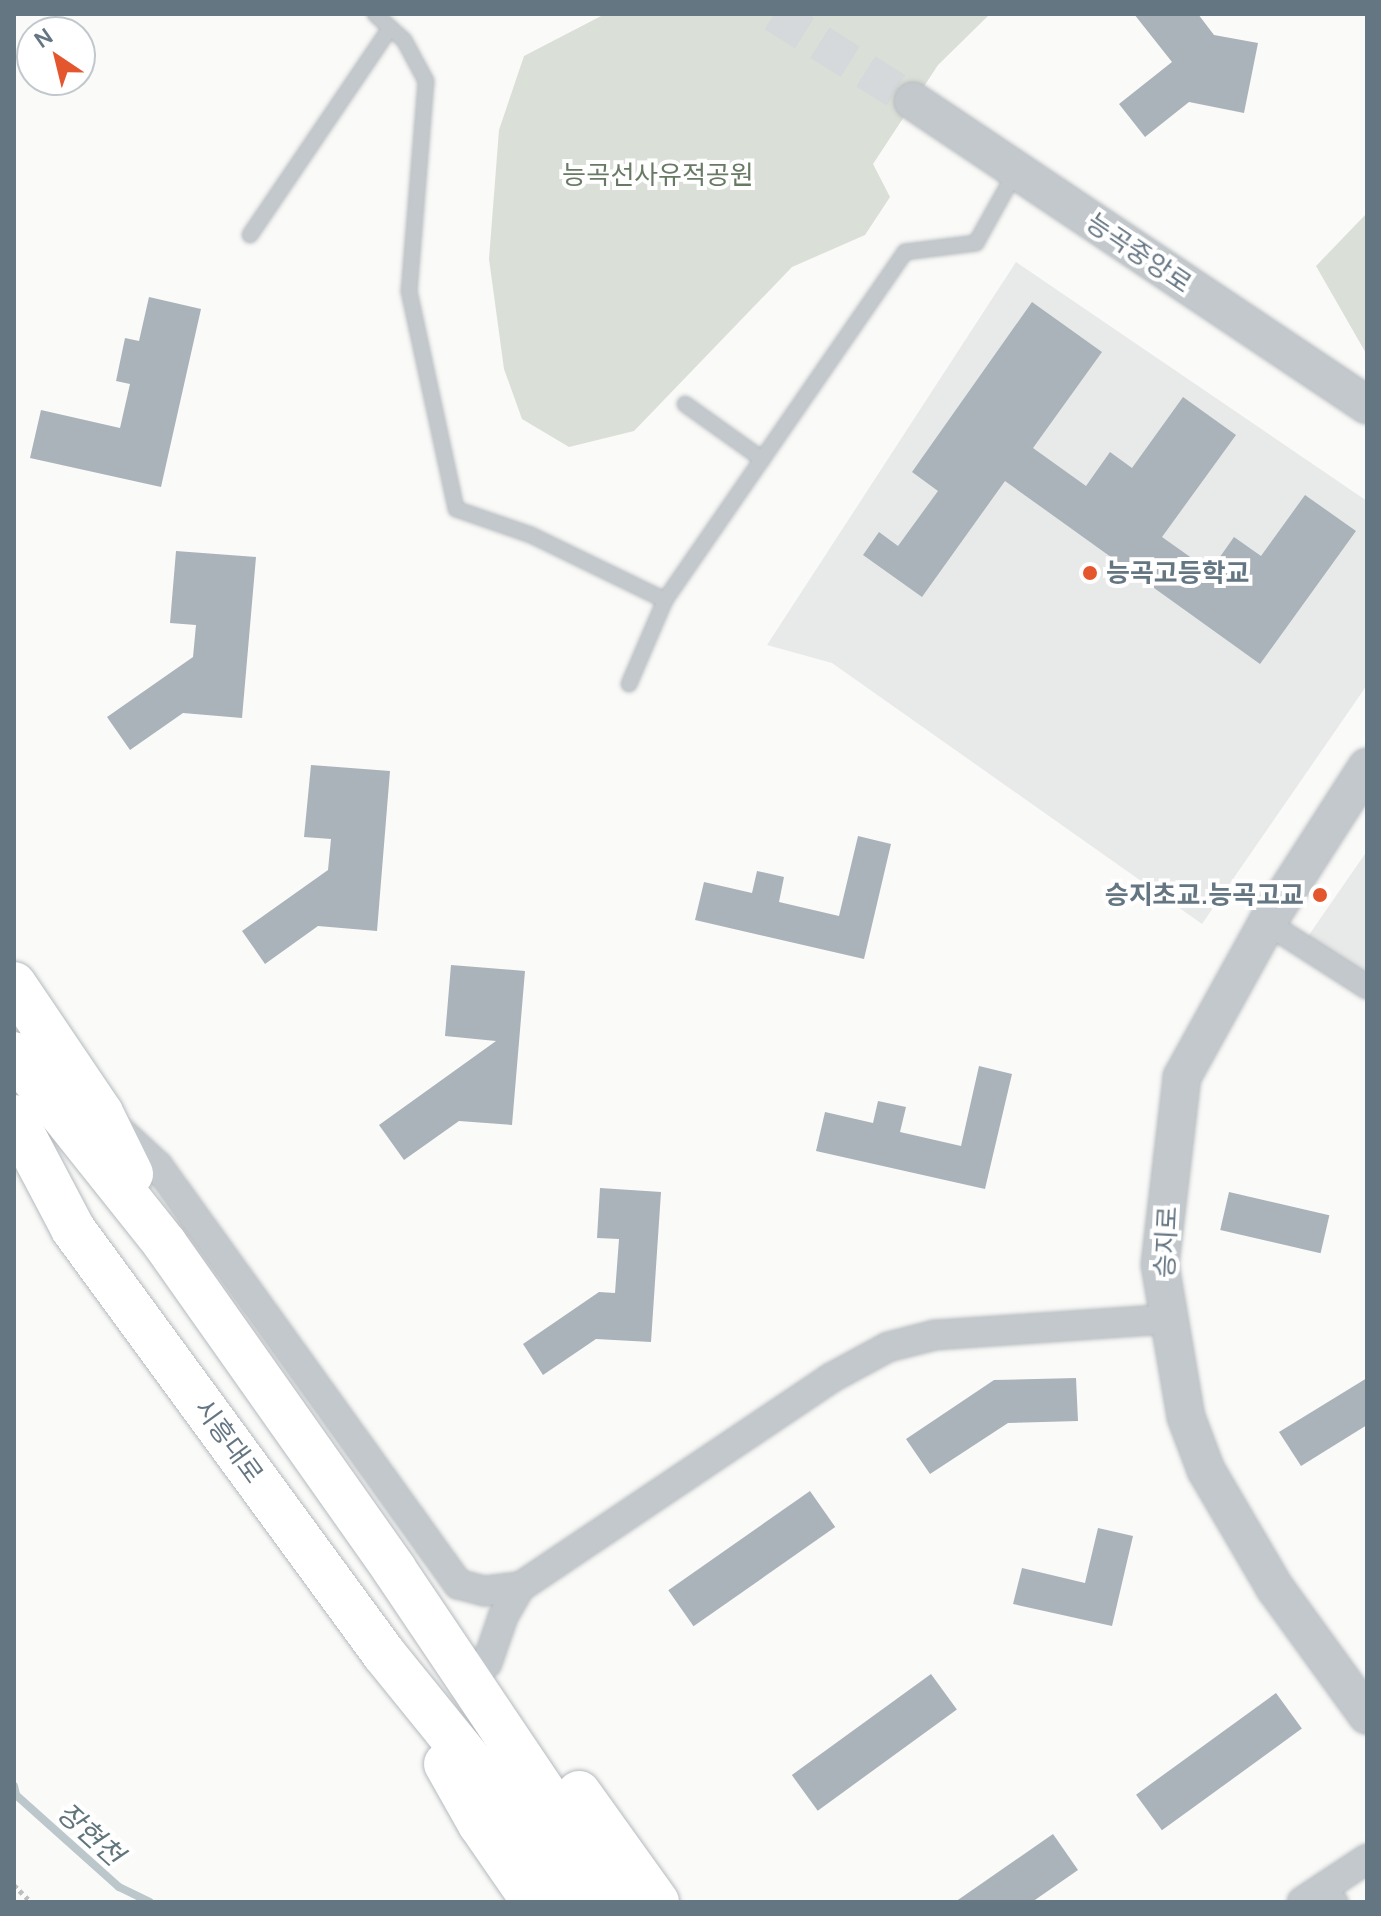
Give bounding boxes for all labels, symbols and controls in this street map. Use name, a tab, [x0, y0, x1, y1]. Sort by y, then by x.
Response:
north arrow	[16, 16, 96, 96]
text: N	[28, 21, 58, 55]
park label: 능곡선사유적공원	[562, 159, 754, 191]
street label: 능곡중앙로	[1081, 207, 1197, 299]
place label: 능곡고등학교	[1106, 557, 1250, 589]
marker: 능곡고등학교	[1081, 564, 1099, 582]
place label: 승지초교.능곡고교	[1105, 879, 1304, 911]
marker: 승지초교.능곡고교	[1311, 886, 1329, 904]
street label: 승지로	[1149, 1205, 1183, 1279]
street label: 시흥대로	[188, 1393, 270, 1489]
water label: 장현천	[51, 1795, 131, 1871]

